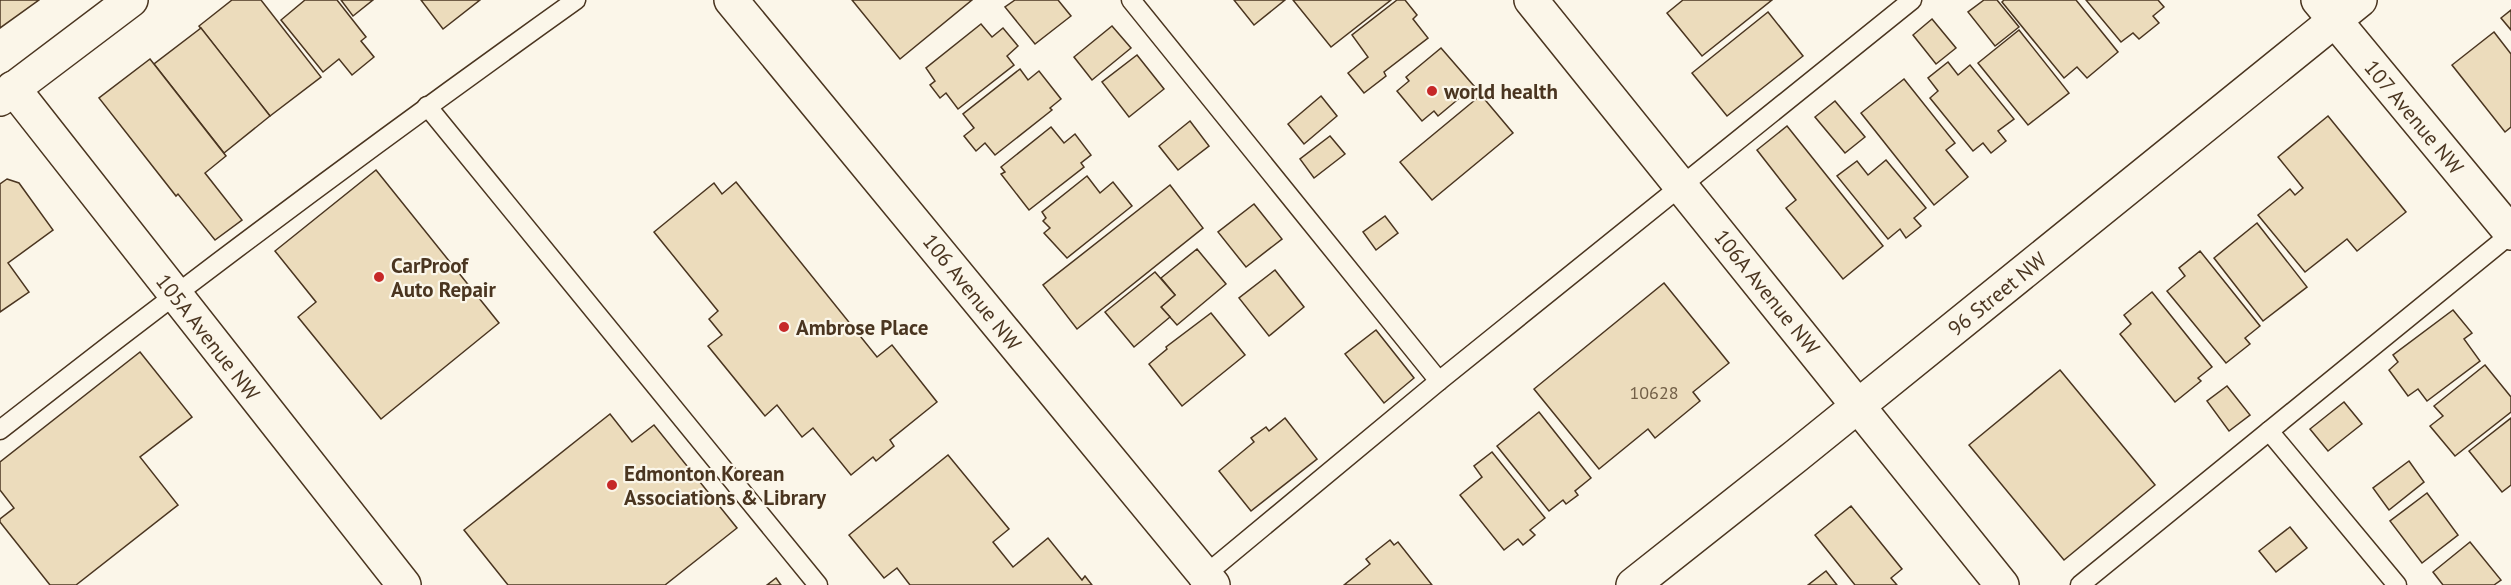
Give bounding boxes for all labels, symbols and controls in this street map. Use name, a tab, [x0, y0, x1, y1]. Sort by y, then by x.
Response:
street label: 107 Avenue NW	[2358, 54, 2470, 180]
place label: world health	[1443, 78, 1558, 105]
marker: world health	[1425, 84, 1439, 98]
street label: 106A Avenue NW	[1708, 224, 1826, 361]
street label: 106 Avenue NW	[917, 228, 1028, 356]
street label: 96 Street NW	[1942, 246, 2052, 342]
place label: CarProof Auto Repair	[391, 252, 497, 303]
street label: 105A Avenue NW	[150, 268, 266, 406]
marker: CarProof Auto Repair	[372, 270, 386, 284]
place label: Ambrose Place	[796, 314, 928, 341]
marker: Ambrose Place	[777, 320, 791, 334]
house number: 10628	[1629, 381, 1679, 404]
place label: Edmonton Korean Associations & Library	[624, 460, 827, 511]
marker: Edmonton Korean Associations & Library	[605, 478, 619, 492]

